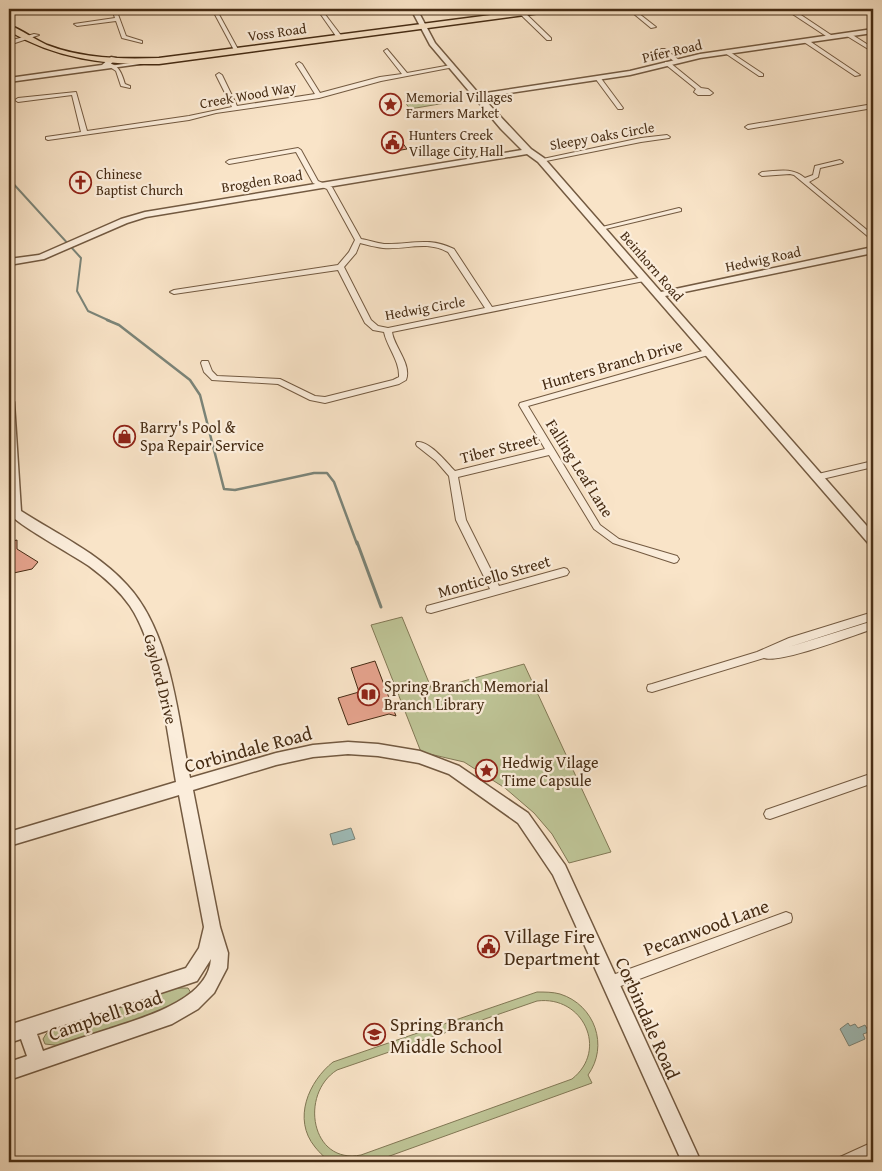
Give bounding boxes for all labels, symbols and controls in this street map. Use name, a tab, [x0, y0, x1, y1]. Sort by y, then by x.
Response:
street label: Voss Road	[246, 18, 308, 46]
street label: Pifer Road	[640, 34, 704, 68]
street label: Creek Wood Way	[198, 77, 298, 113]
place label: Memorial Villages Farmers Market	[406, 87, 513, 123]
place icon: Memorial Villages Farmers Market	[378, 93, 402, 117]
street label: Sleepy Oaks Circle	[548, 117, 656, 155]
place label: Hunters Creek Village City Hall	[409, 125, 504, 161]
public building icon: Hunters Creek Village City Hall	[381, 131, 405, 155]
place label: Chinese Baptist Church	[96, 164, 183, 200]
street label: Brogden Road	[220, 165, 305, 197]
church icon: Chinese Baptist Church	[68, 170, 92, 194]
street label: Beinhorn Road	[616, 226, 689, 306]
street label: Hedwig Road	[723, 241, 803, 277]
street label: Hedwig Circle	[383, 291, 467, 325]
street label: Hunters Branch Drive	[539, 332, 685, 396]
street label: Falling Leaf Lane	[540, 414, 620, 522]
place label: Barry's Pool & Spa Repair Service	[140, 415, 264, 457]
shop icon: Barry's Pool & Spa Repair Service	[112, 424, 136, 448]
street label: Tiber Street	[457, 427, 541, 469]
street label: Monticello Street	[435, 548, 553, 604]
street label: Gaylord Drive	[138, 631, 184, 727]
place label: Spring Branch Memorial Branch Library	[384, 674, 549, 716]
library icon: Spring Branch Memorial Branch Library	[356, 683, 380, 707]
street label: Corbindale Road	[181, 718, 316, 779]
place label: Hedwig Vilage Time Capsule	[502, 750, 599, 792]
place icon: Hedwig Vilage Time Capsule	[474, 759, 498, 783]
street label: Pecanwood Lane	[639, 891, 773, 963]
place label: Village Fire Department	[504, 922, 600, 972]
public building icon: Village Fire Department	[476, 935, 500, 959]
street label: Corbindale Road	[609, 952, 688, 1084]
street label: Campbell Road	[44, 982, 166, 1048]
place label: Spring Branch Middle School	[390, 1010, 504, 1060]
school or university icon: Spring Branch Middle School	[362, 1023, 386, 1047]

